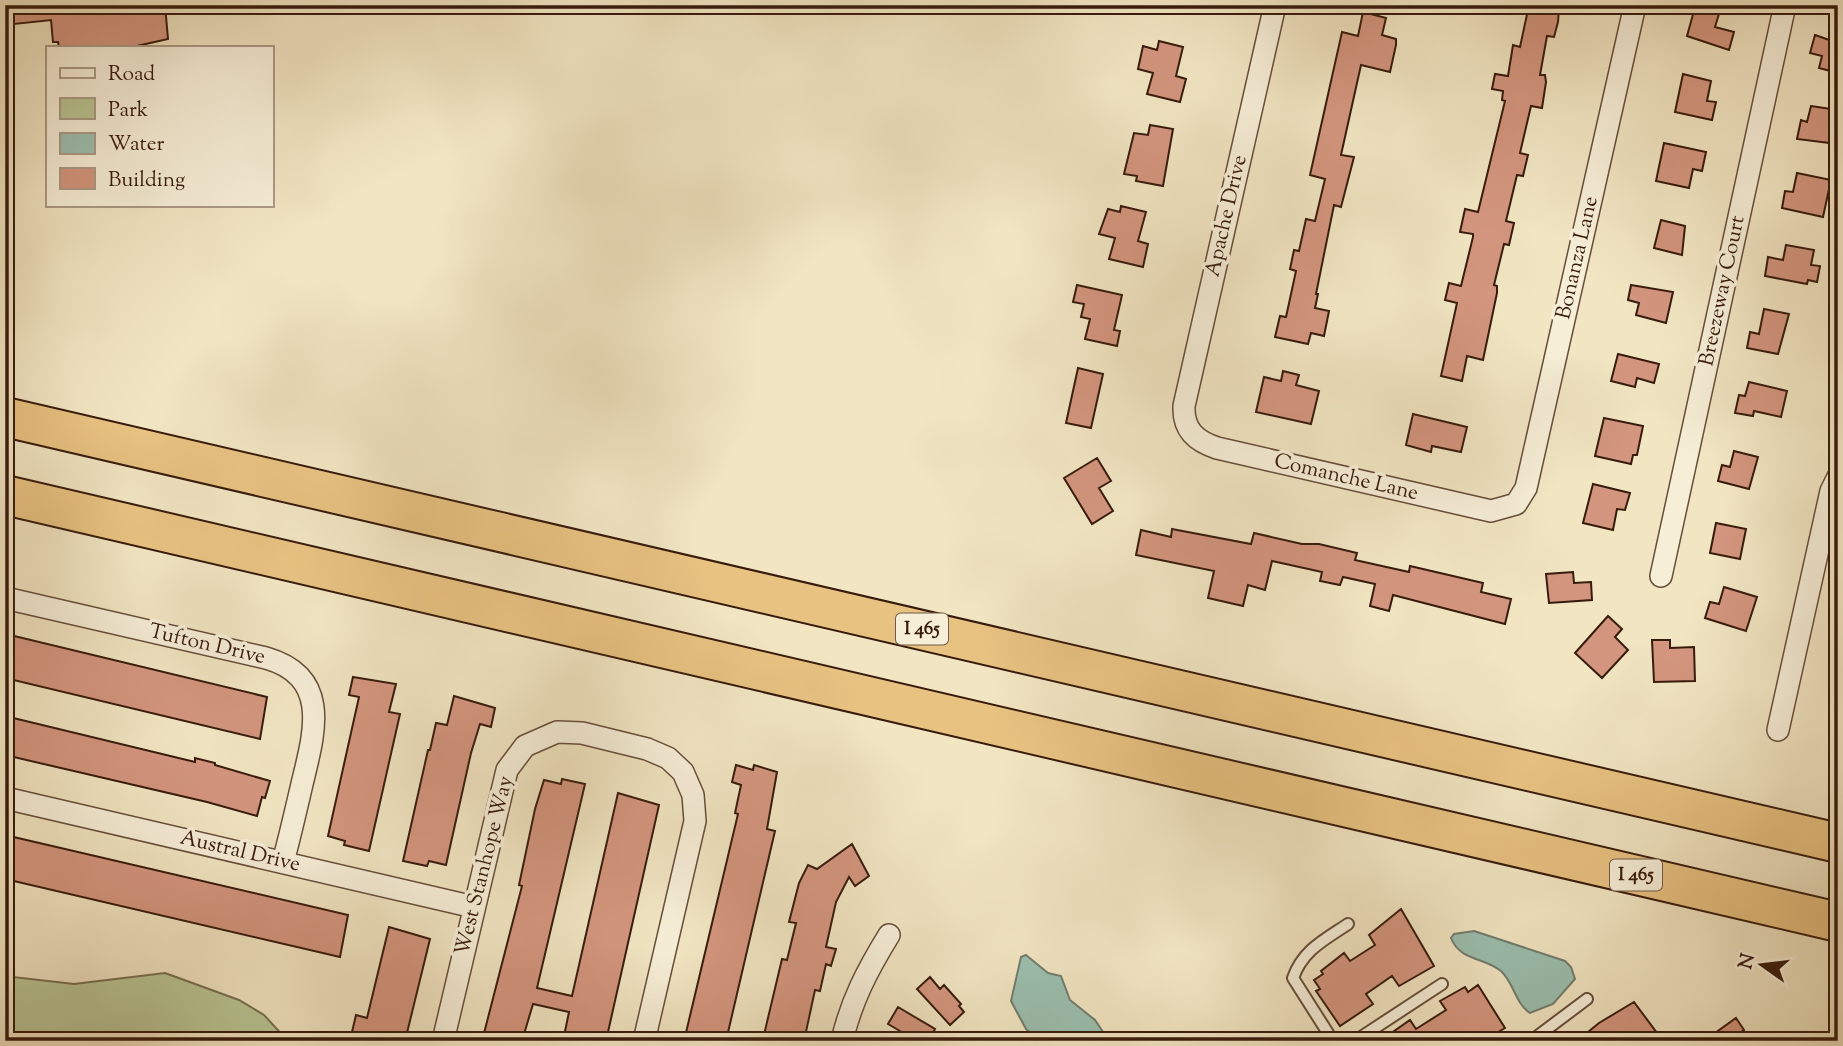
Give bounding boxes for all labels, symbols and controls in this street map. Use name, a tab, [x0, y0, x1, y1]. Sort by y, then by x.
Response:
legend	[46, 46, 273, 206]
text: Road	[108, 60, 155, 90]
text: Park	[108, 96, 149, 126]
text: Water	[108, 130, 165, 160]
street label: Apache Drive	[1198, 152, 1256, 280]
text: Building	[108, 166, 185, 196]
street label: Bonanza Lane	[1549, 193, 1607, 323]
street label: Breezeway Court	[1692, 213, 1754, 369]
street label: Comanche Lane	[1271, 447, 1421, 509]
road number: I 465	[896, 614, 948, 644]
street label: Tufton Drive	[146, 617, 268, 673]
street label: West Stanhope Way	[448, 773, 522, 959]
street label: Austral Drive	[177, 824, 303, 880]
road number: I 465	[1610, 860, 1662, 890]
north arrow	[1728, 930, 1798, 1000]
text: N	[1733, 951, 1763, 972]

